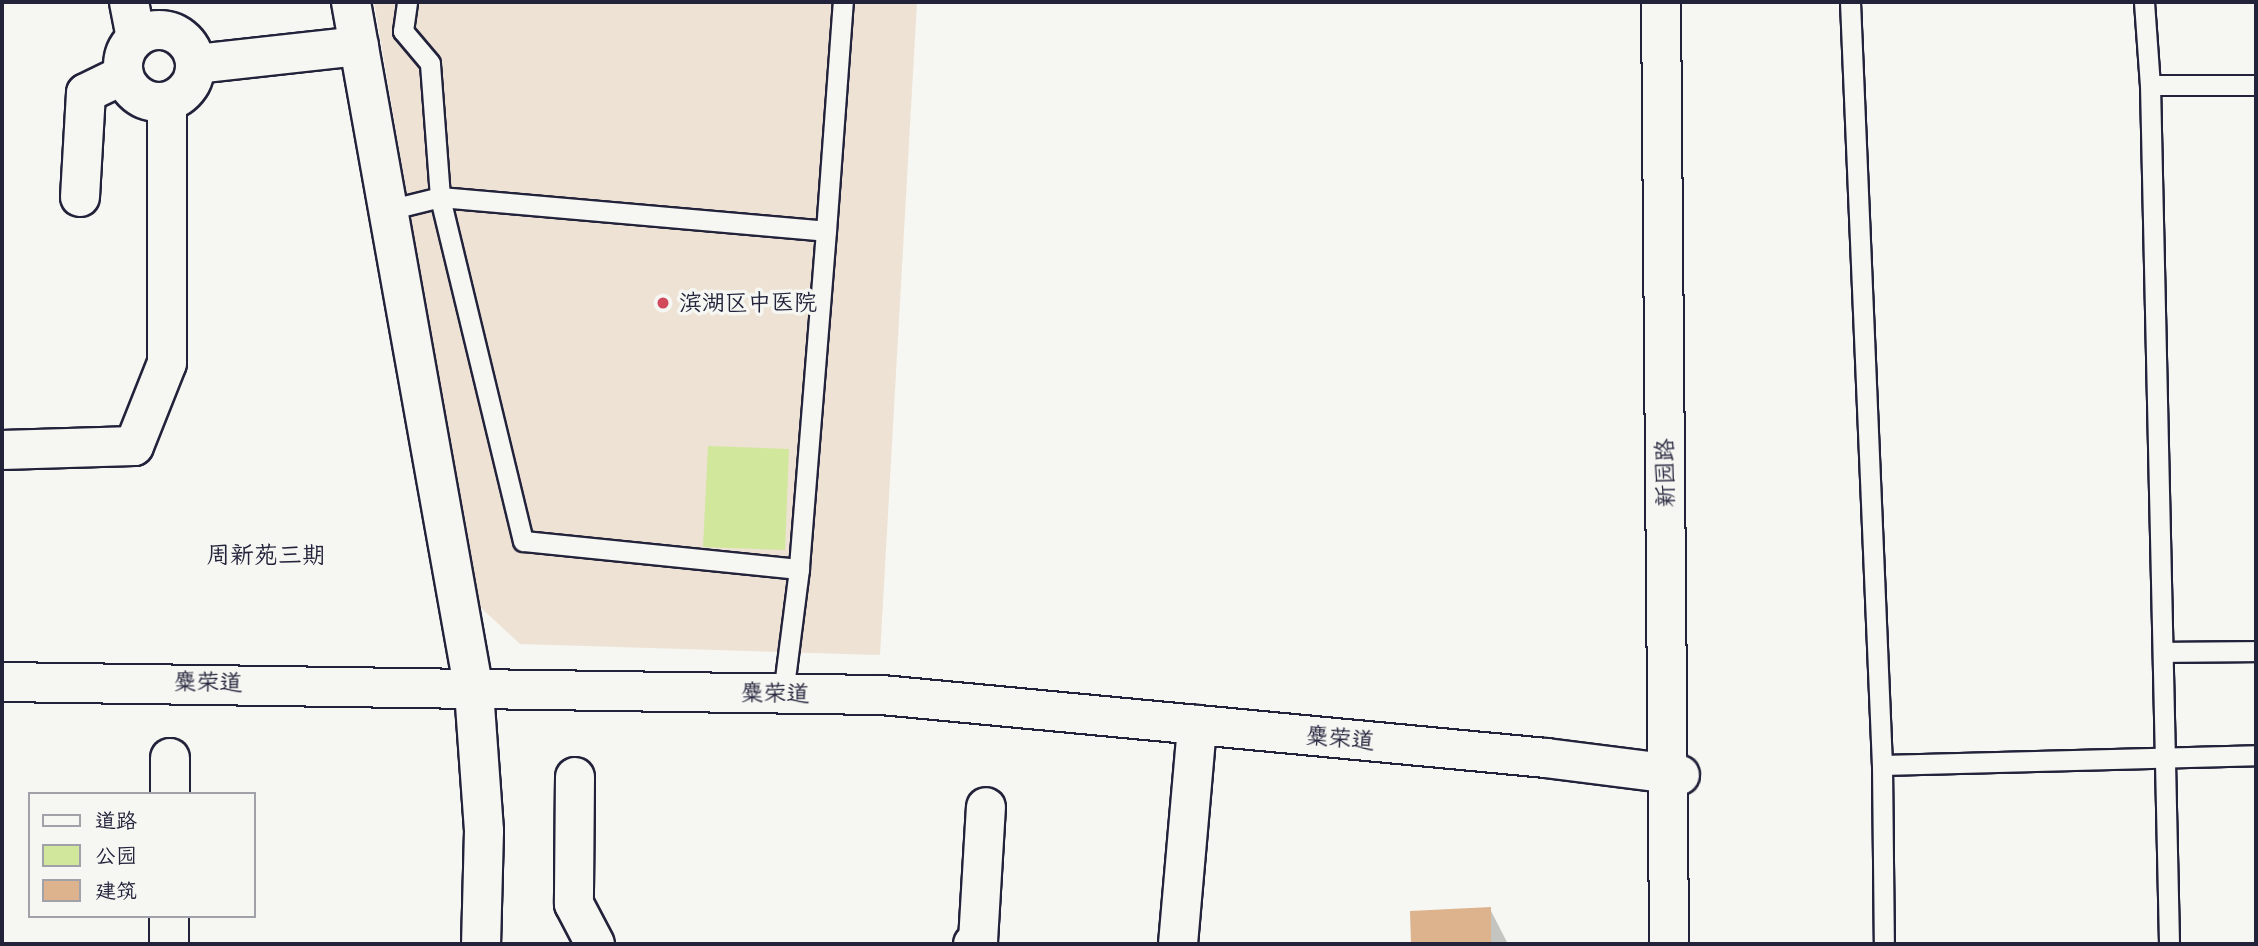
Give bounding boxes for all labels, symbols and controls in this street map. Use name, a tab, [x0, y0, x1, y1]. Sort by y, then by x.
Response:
place label: 滨湖区中医院	[679, 289, 817, 317]
marker: 滨湖区中医院	[653, 293, 673, 313]
street label: 新园路	[1652, 438, 1680, 508]
district label: 周新苑三期	[206, 543, 326, 571]
street label: 麋荣道	[173, 669, 243, 697]
street label: 麋荣道	[740, 680, 810, 708]
street label: 麋荣道	[1304, 722, 1376, 756]
legend	[28, 792, 256, 918]
text: 道路	[95, 807, 137, 836]
text: 公园	[95, 842, 137, 871]
text: 建筑	[95, 877, 137, 906]

